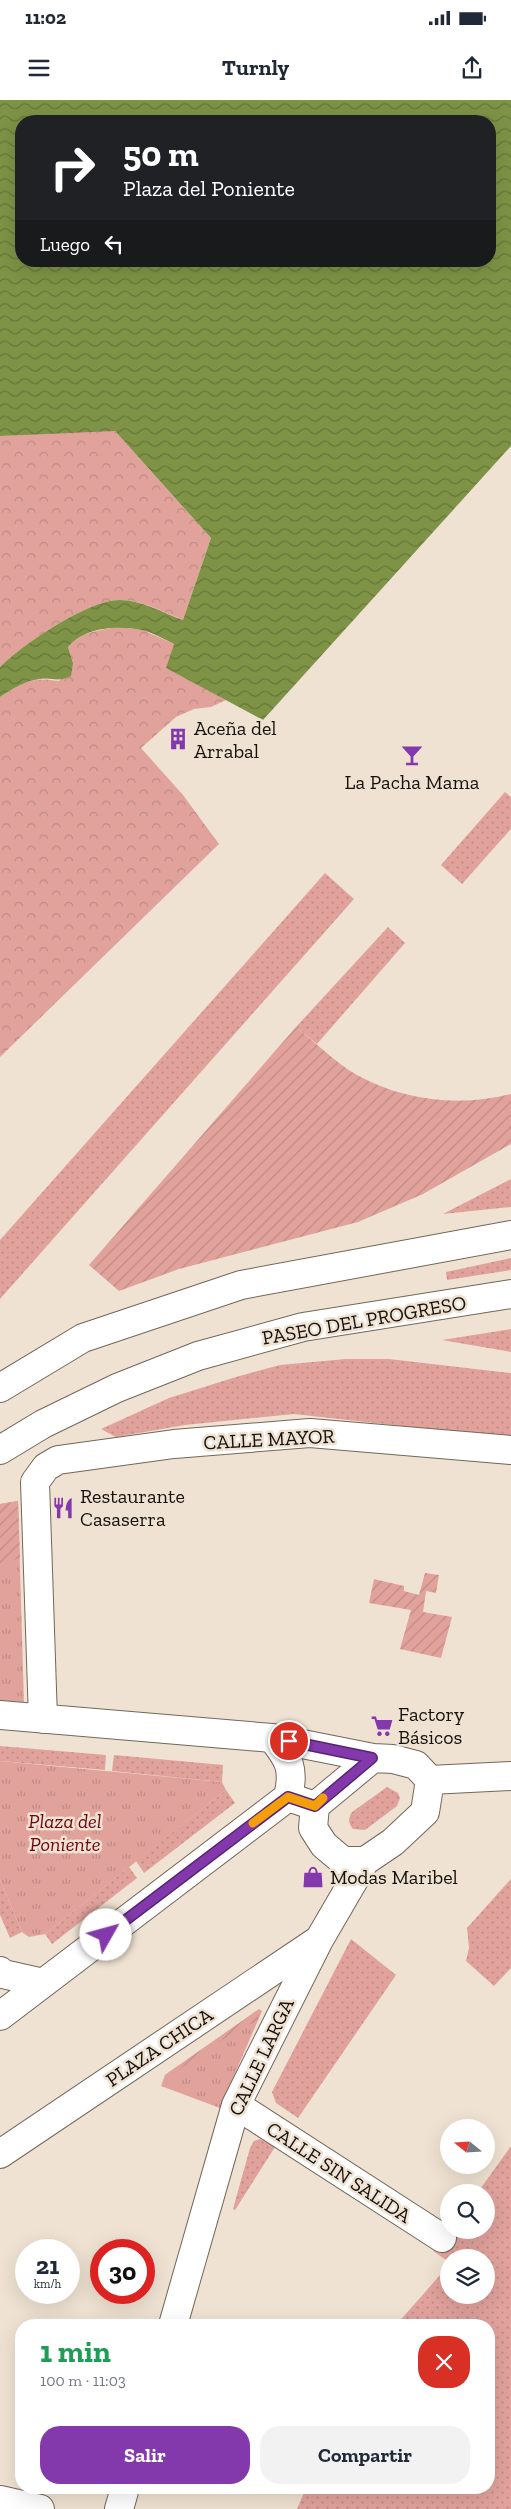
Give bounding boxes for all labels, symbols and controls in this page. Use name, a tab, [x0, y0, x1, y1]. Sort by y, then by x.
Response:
text: 11:02	[25, 6, 66, 29]
icon: menu	[25, 54, 53, 82]
text: Turnly	[222, 54, 289, 81]
icon: share	[458, 54, 486, 82]
text: 50 m	[123, 133, 199, 175]
icon: right	[40, 135, 105, 200]
text: Plaza del Poniente	[123, 175, 295, 202]
icon: left	[100, 230, 128, 258]
text: Luego	[40, 233, 90, 256]
place label: Aceña del Arrabal	[194, 716, 277, 763]
building icon: Aceña del Arrabal	[165, 726, 191, 752]
bar icon: La Pacha Mama	[399, 742, 425, 768]
place label: La Pacha Mama	[345, 770, 480, 794]
street label: PASEO DEL PROGRESO	[260, 1290, 468, 1350]
street label: CALLE MAYOR	[203, 1424, 336, 1454]
place label: Restaurante Casaserra	[80, 1484, 185, 1531]
restaurant icon: Restaurante Casaserra	[50, 1495, 76, 1521]
place label: Factory Básicos	[398, 1702, 465, 1749]
supermarket icon: Factory Básicos	[369, 1713, 395, 1739]
pin	[268, 1720, 310, 1762]
icon: arrive	[275, 1727, 303, 1755]
park label: Plaza del Poniente	[28, 1809, 102, 1856]
shop icon: Modas Maribel	[300, 1864, 326, 1890]
place label: Modas Maribel	[330, 1865, 458, 1889]
position arrow	[79, 1908, 131, 1960]
street label: CALLE LARGA	[223, 1994, 299, 2119]
street label: PLAZA CHICA	[101, 2002, 218, 2092]
street label: CALLE SIN SALIDA	[262, 2116, 417, 2228]
north arrow	[440, 2119, 495, 2174]
map controls	[440, 2119, 495, 2304]
button: search	[440, 2184, 495, 2239]
speed limit sign: 30	[90, 2239, 155, 2304]
button: layers	[440, 2249, 495, 2304]
text: 21	[36, 2250, 59, 2280]
text: km/h	[34, 2277, 61, 2291]
text: 1 min	[40, 2334, 111, 2370]
button: close	[418, 2336, 470, 2388]
text: 100 m · 11:03	[40, 2371, 126, 2390]
button: Salir	[40, 2426, 250, 2484]
button: Compartir	[260, 2426, 470, 2484]

